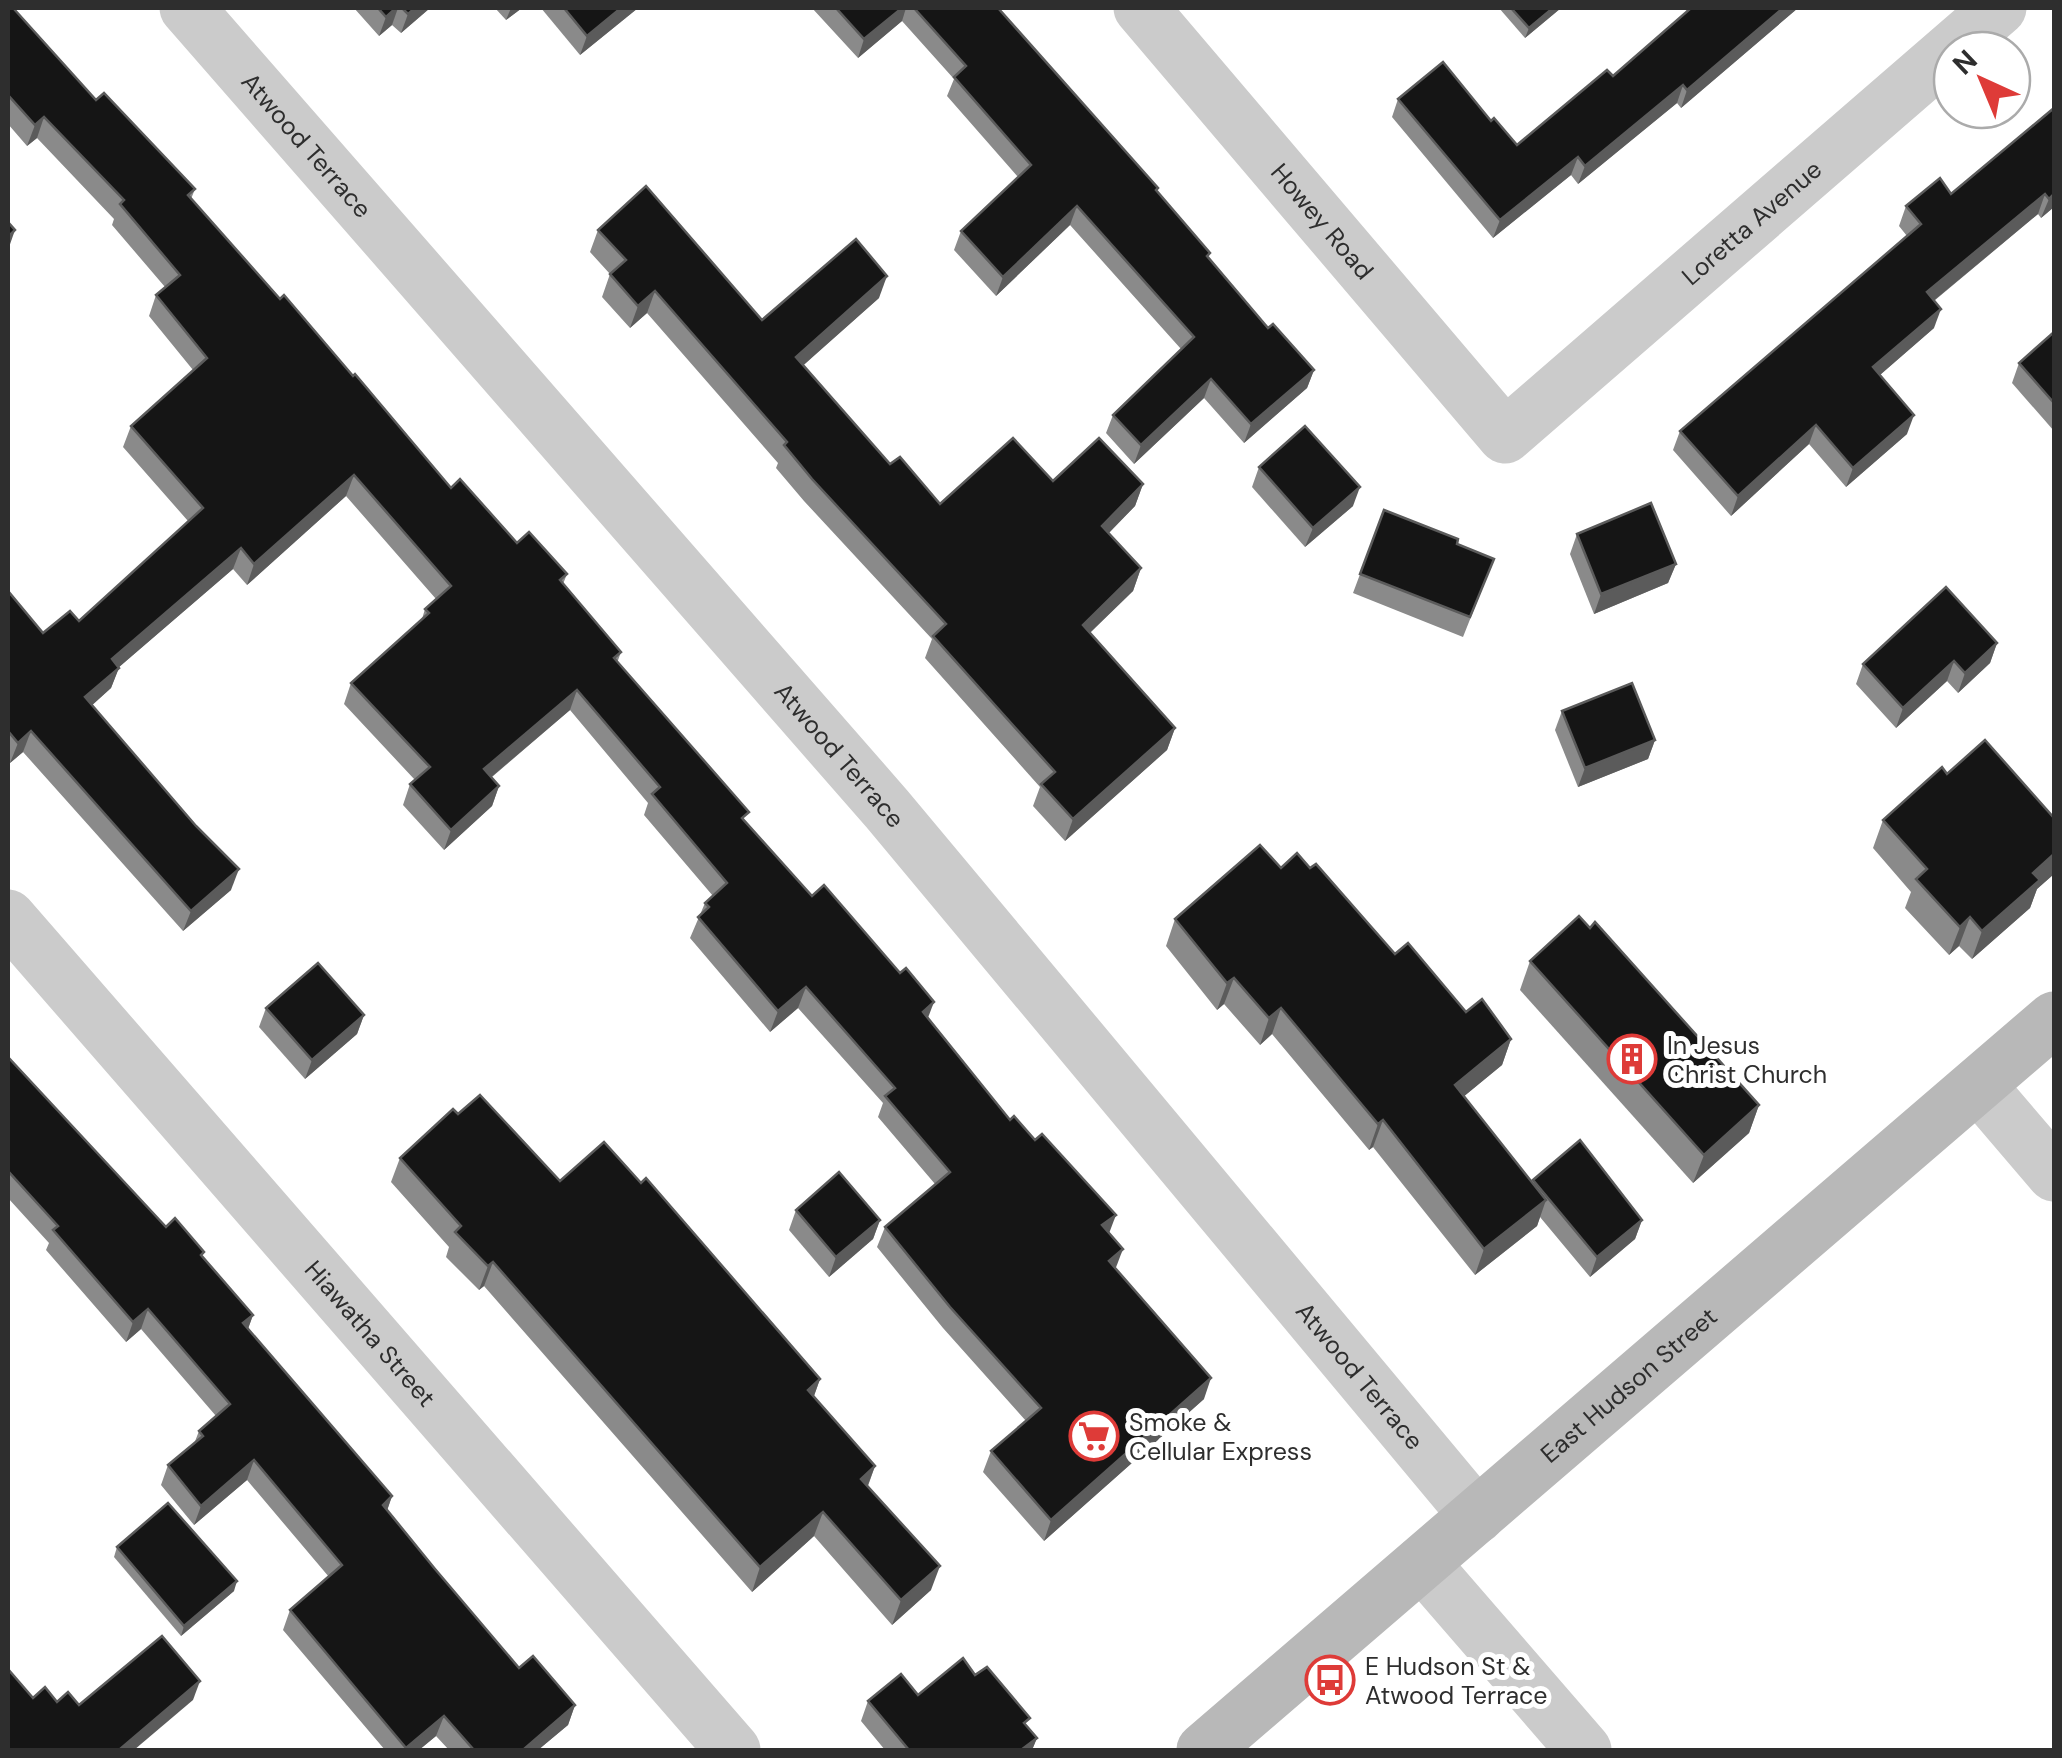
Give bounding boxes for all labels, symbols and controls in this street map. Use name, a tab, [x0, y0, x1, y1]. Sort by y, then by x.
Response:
north arrow	[1932, 30, 2032, 130]
text: N	[1945, 42, 1985, 83]
street label: Atwood Terrace	[234, 66, 379, 225]
street label: Loretta Avenue	[1675, 153, 1829, 293]
street label: Howey Road	[1263, 157, 1381, 287]
street label: Atwood Terrace	[767, 676, 912, 835]
place label: In Jesus Christ Church	[1667, 1029, 1827, 1091]
building icon: In Jesus Christ Church	[1606, 1033, 1658, 1085]
street label: Hiawatha Street	[297, 1254, 443, 1414]
street label: Atwood Terrace	[1288, 1295, 1431, 1457]
street label: East Hudson Street	[1534, 1300, 1724, 1470]
place label: Smoke & Cellular Express	[1129, 1406, 1312, 1468]
supermarket icon: Smoke & Cellular Express	[1068, 1410, 1120, 1462]
place label: E Hudson St & Atwood Terrace	[1365, 1650, 1548, 1712]
bus stop icon: E Hudson St & Atwood Terrace	[1304, 1654, 1356, 1706]

